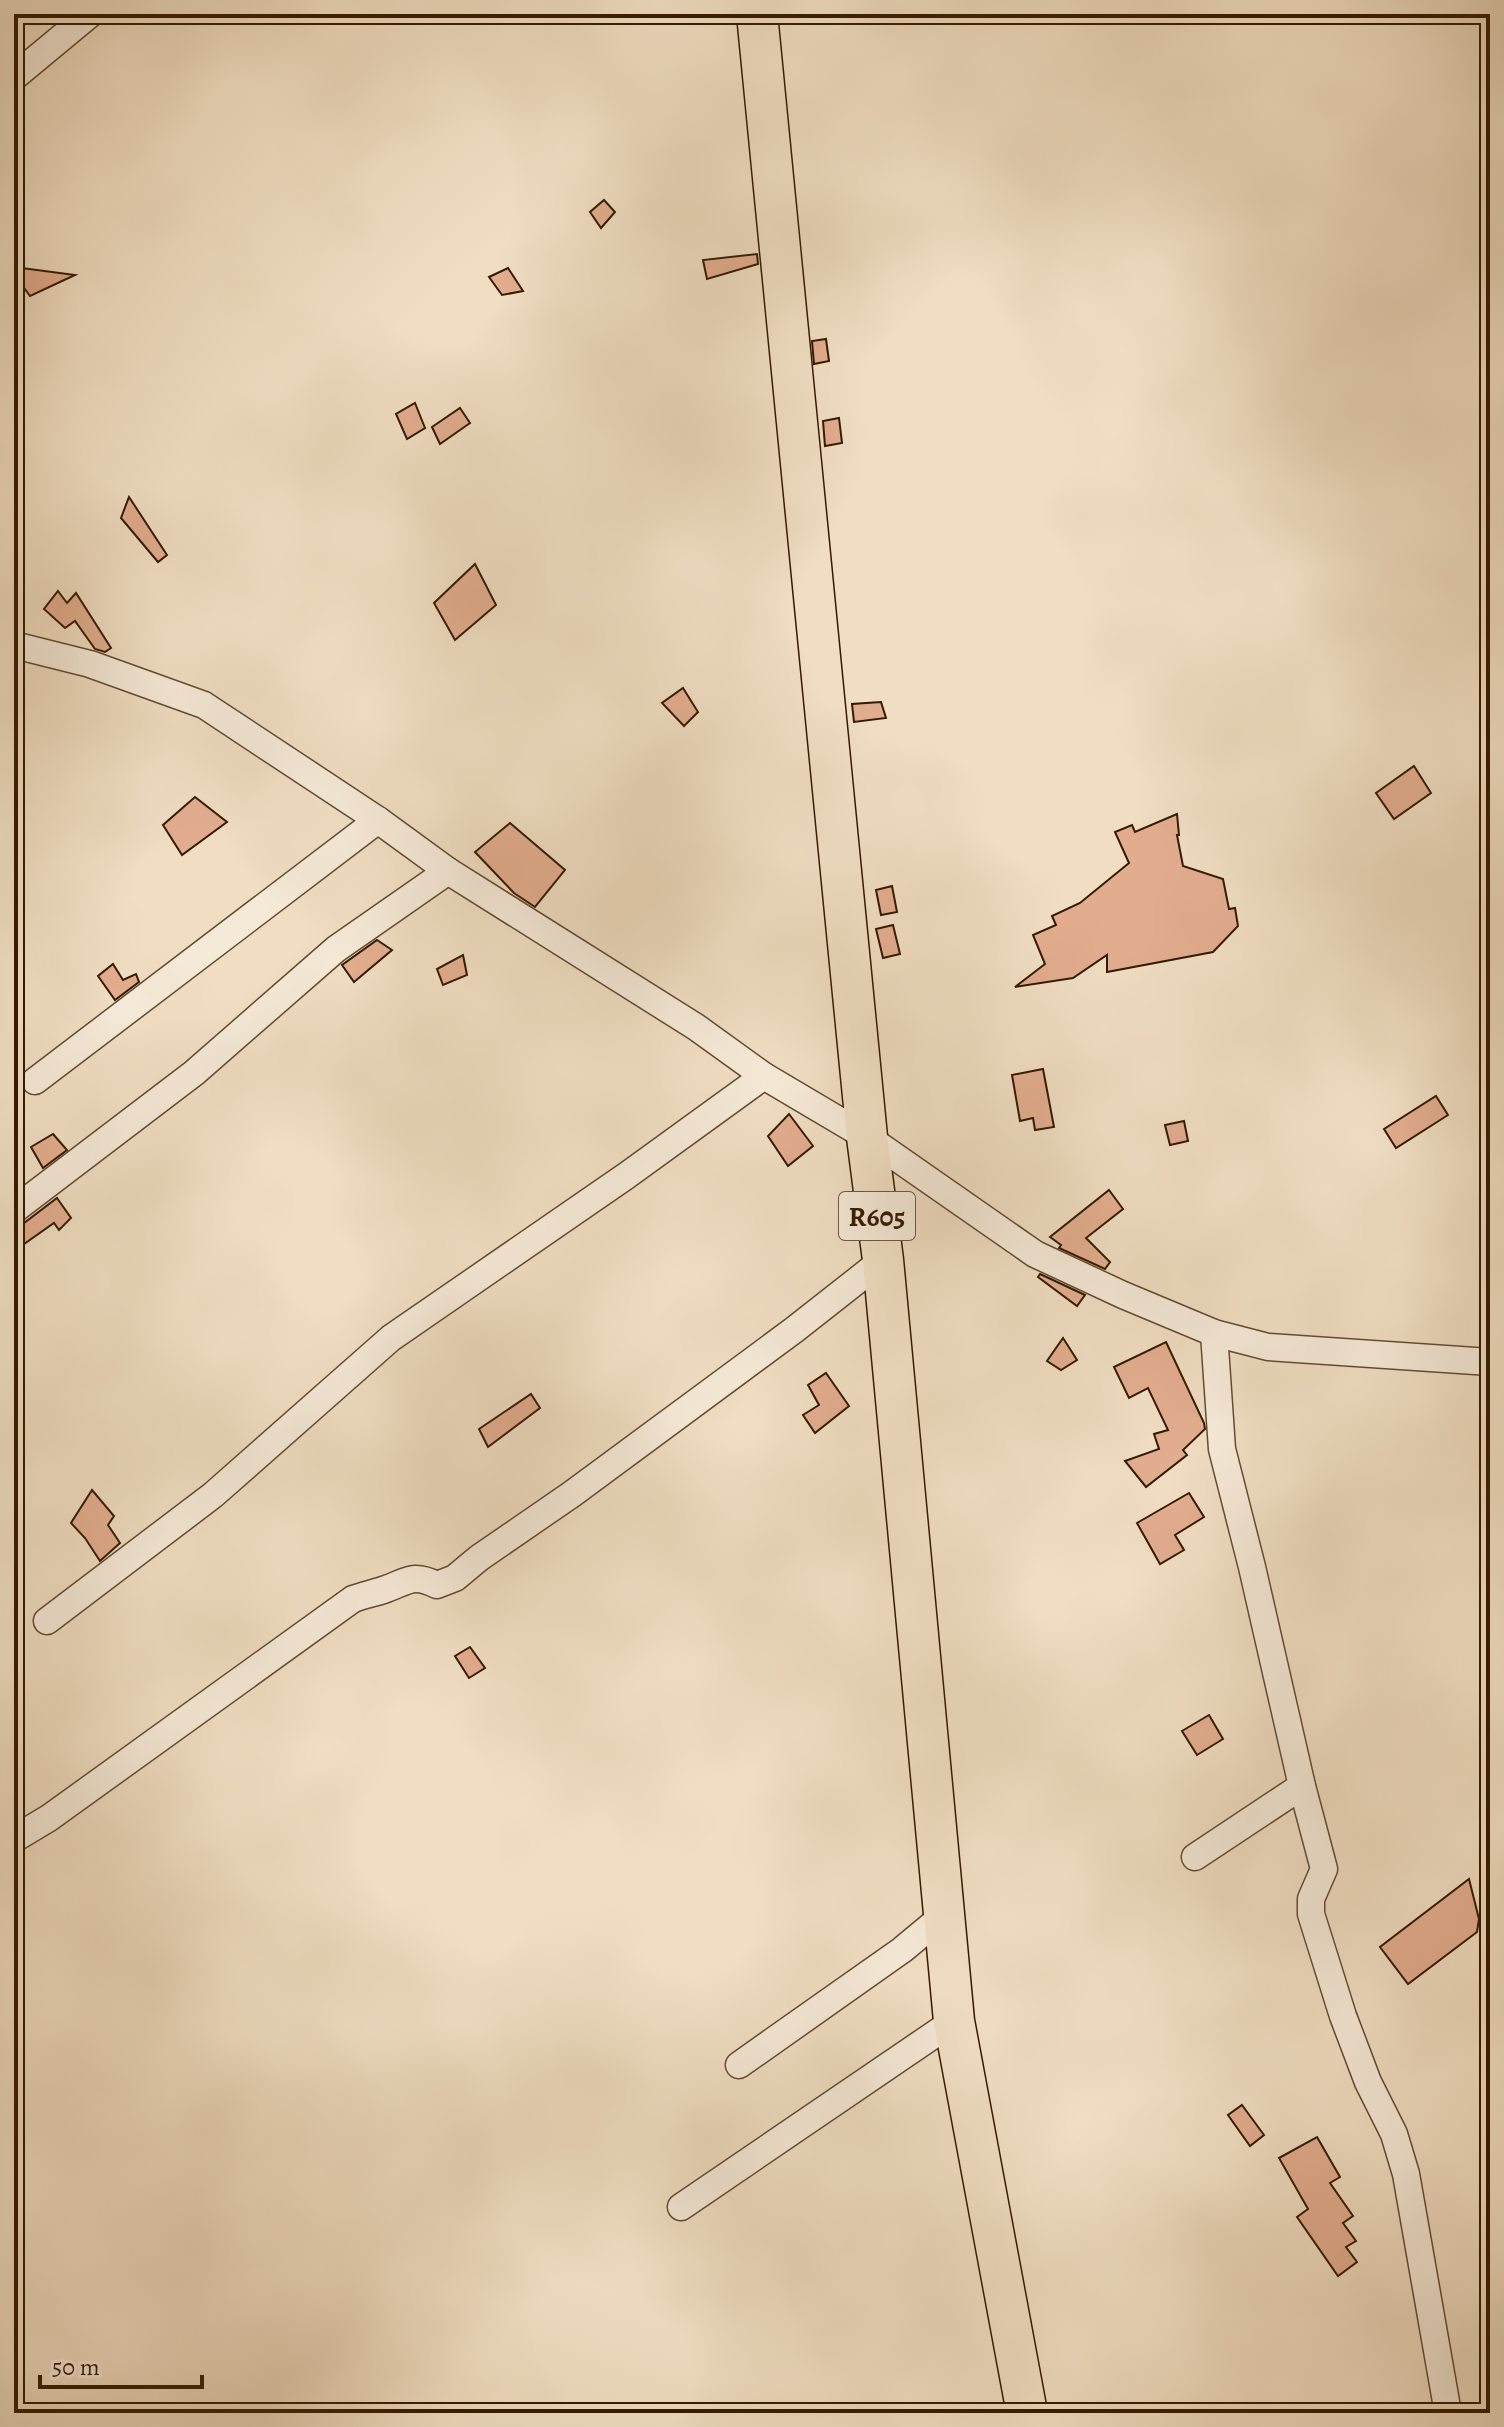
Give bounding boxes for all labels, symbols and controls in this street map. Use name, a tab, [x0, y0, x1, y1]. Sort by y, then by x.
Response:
road number: R605	[839, 1192, 915, 1240]
scale bar	[40, 2339, 202, 2389]
text: 50 m	[52, 2351, 100, 2383]

